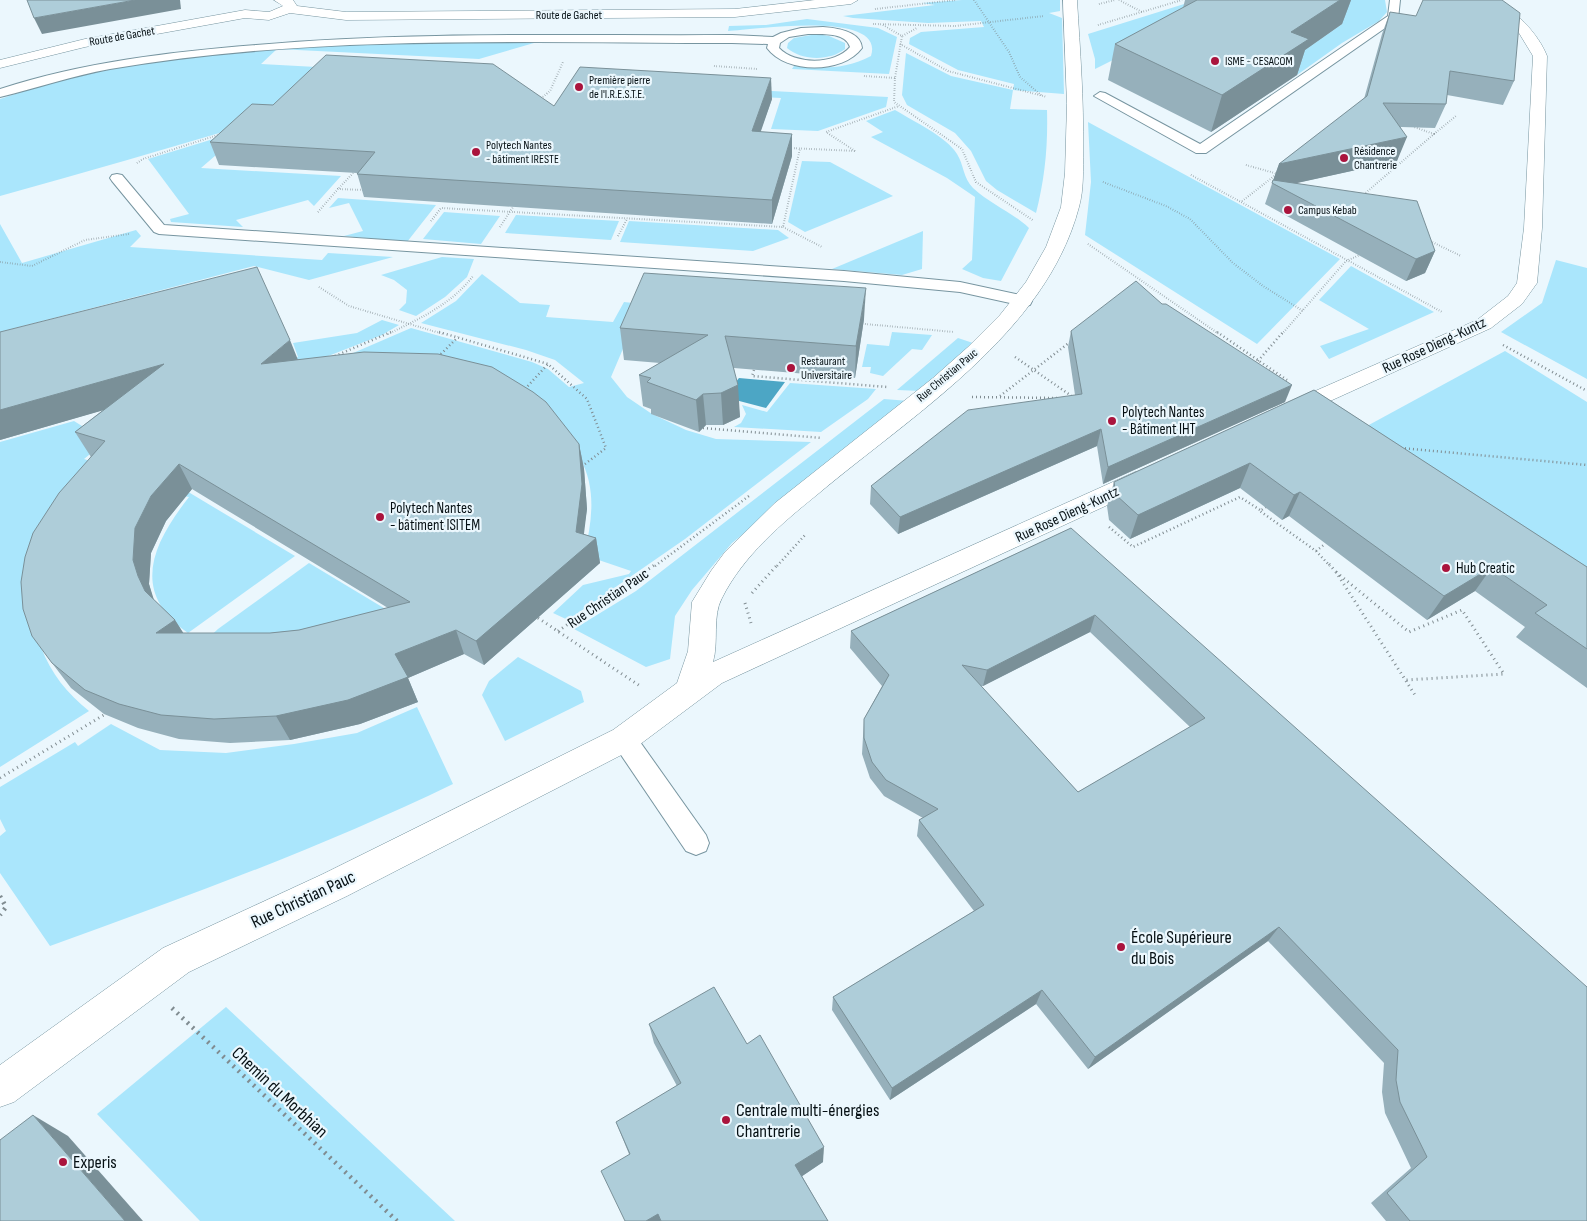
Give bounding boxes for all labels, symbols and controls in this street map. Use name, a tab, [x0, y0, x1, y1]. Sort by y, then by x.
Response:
street label: Route de Gachet	[536, 8, 603, 23]
street label: Route de Gachet	[88, 23, 156, 50]
place label: ISME - CESACOM	[1225, 54, 1293, 69]
marker: ISME - CESACOM	[1209, 55, 1221, 67]
place label: Première pierre de l'I.R.E.S.T.E.	[589, 73, 651, 102]
marker: Première pierre de l'I.R.E.S.T.E.	[573, 81, 585, 93]
place label: Polytech Nantes - bâtiment IRESTE	[486, 138, 559, 167]
place label: Résidence Chantrerie	[1354, 144, 1397, 173]
marker: Polytech Nantes - bâtiment IRESTE	[470, 146, 482, 158]
marker: Résidence Chantrerie	[1338, 152, 1350, 164]
place label: Campus Kebab	[1298, 203, 1357, 218]
marker: Campus Kebab	[1282, 204, 1294, 216]
street label: Rue Rose Dieng-Kuntz	[1379, 313, 1490, 378]
street label: Rue Christian Pauc	[914, 345, 981, 405]
place label: Restaurant Universitaire	[801, 354, 852, 383]
marker: Restaurant Universitaire	[785, 362, 797, 374]
place label: Polytech Nantes - Bâtiment IHT	[1122, 403, 1204, 439]
marker: Polytech Nantes - Bâtiment IHT	[1106, 415, 1118, 427]
street label: Rue Rose Dieng-Kuntz	[1012, 482, 1123, 547]
place label: Polytech Nantes - bâtiment ISITEM	[390, 499, 480, 535]
marker: Polytech Nantes - bâtiment ISITEM	[374, 511, 386, 523]
place label: Hub Creatic	[1456, 559, 1515, 578]
marker: Hub Creatic	[1440, 562, 1452, 574]
street label: Rue Christian Pauc	[564, 564, 653, 633]
street label: Rue Christian Pauc	[248, 866, 359, 933]
place label: École Supérieure du Bois	[1131, 927, 1232, 969]
marker: École Supérieure du Bois	[1115, 941, 1127, 953]
street label: Chemin du Morbhian	[227, 1043, 332, 1142]
place label: Centrale multi-énergies Chantrerie	[736, 1100, 879, 1142]
marker: Centrale multi-énergies Chantrerie	[720, 1114, 732, 1126]
place label: Experis	[73, 1152, 117, 1173]
marker: Experis	[57, 1156, 69, 1168]

